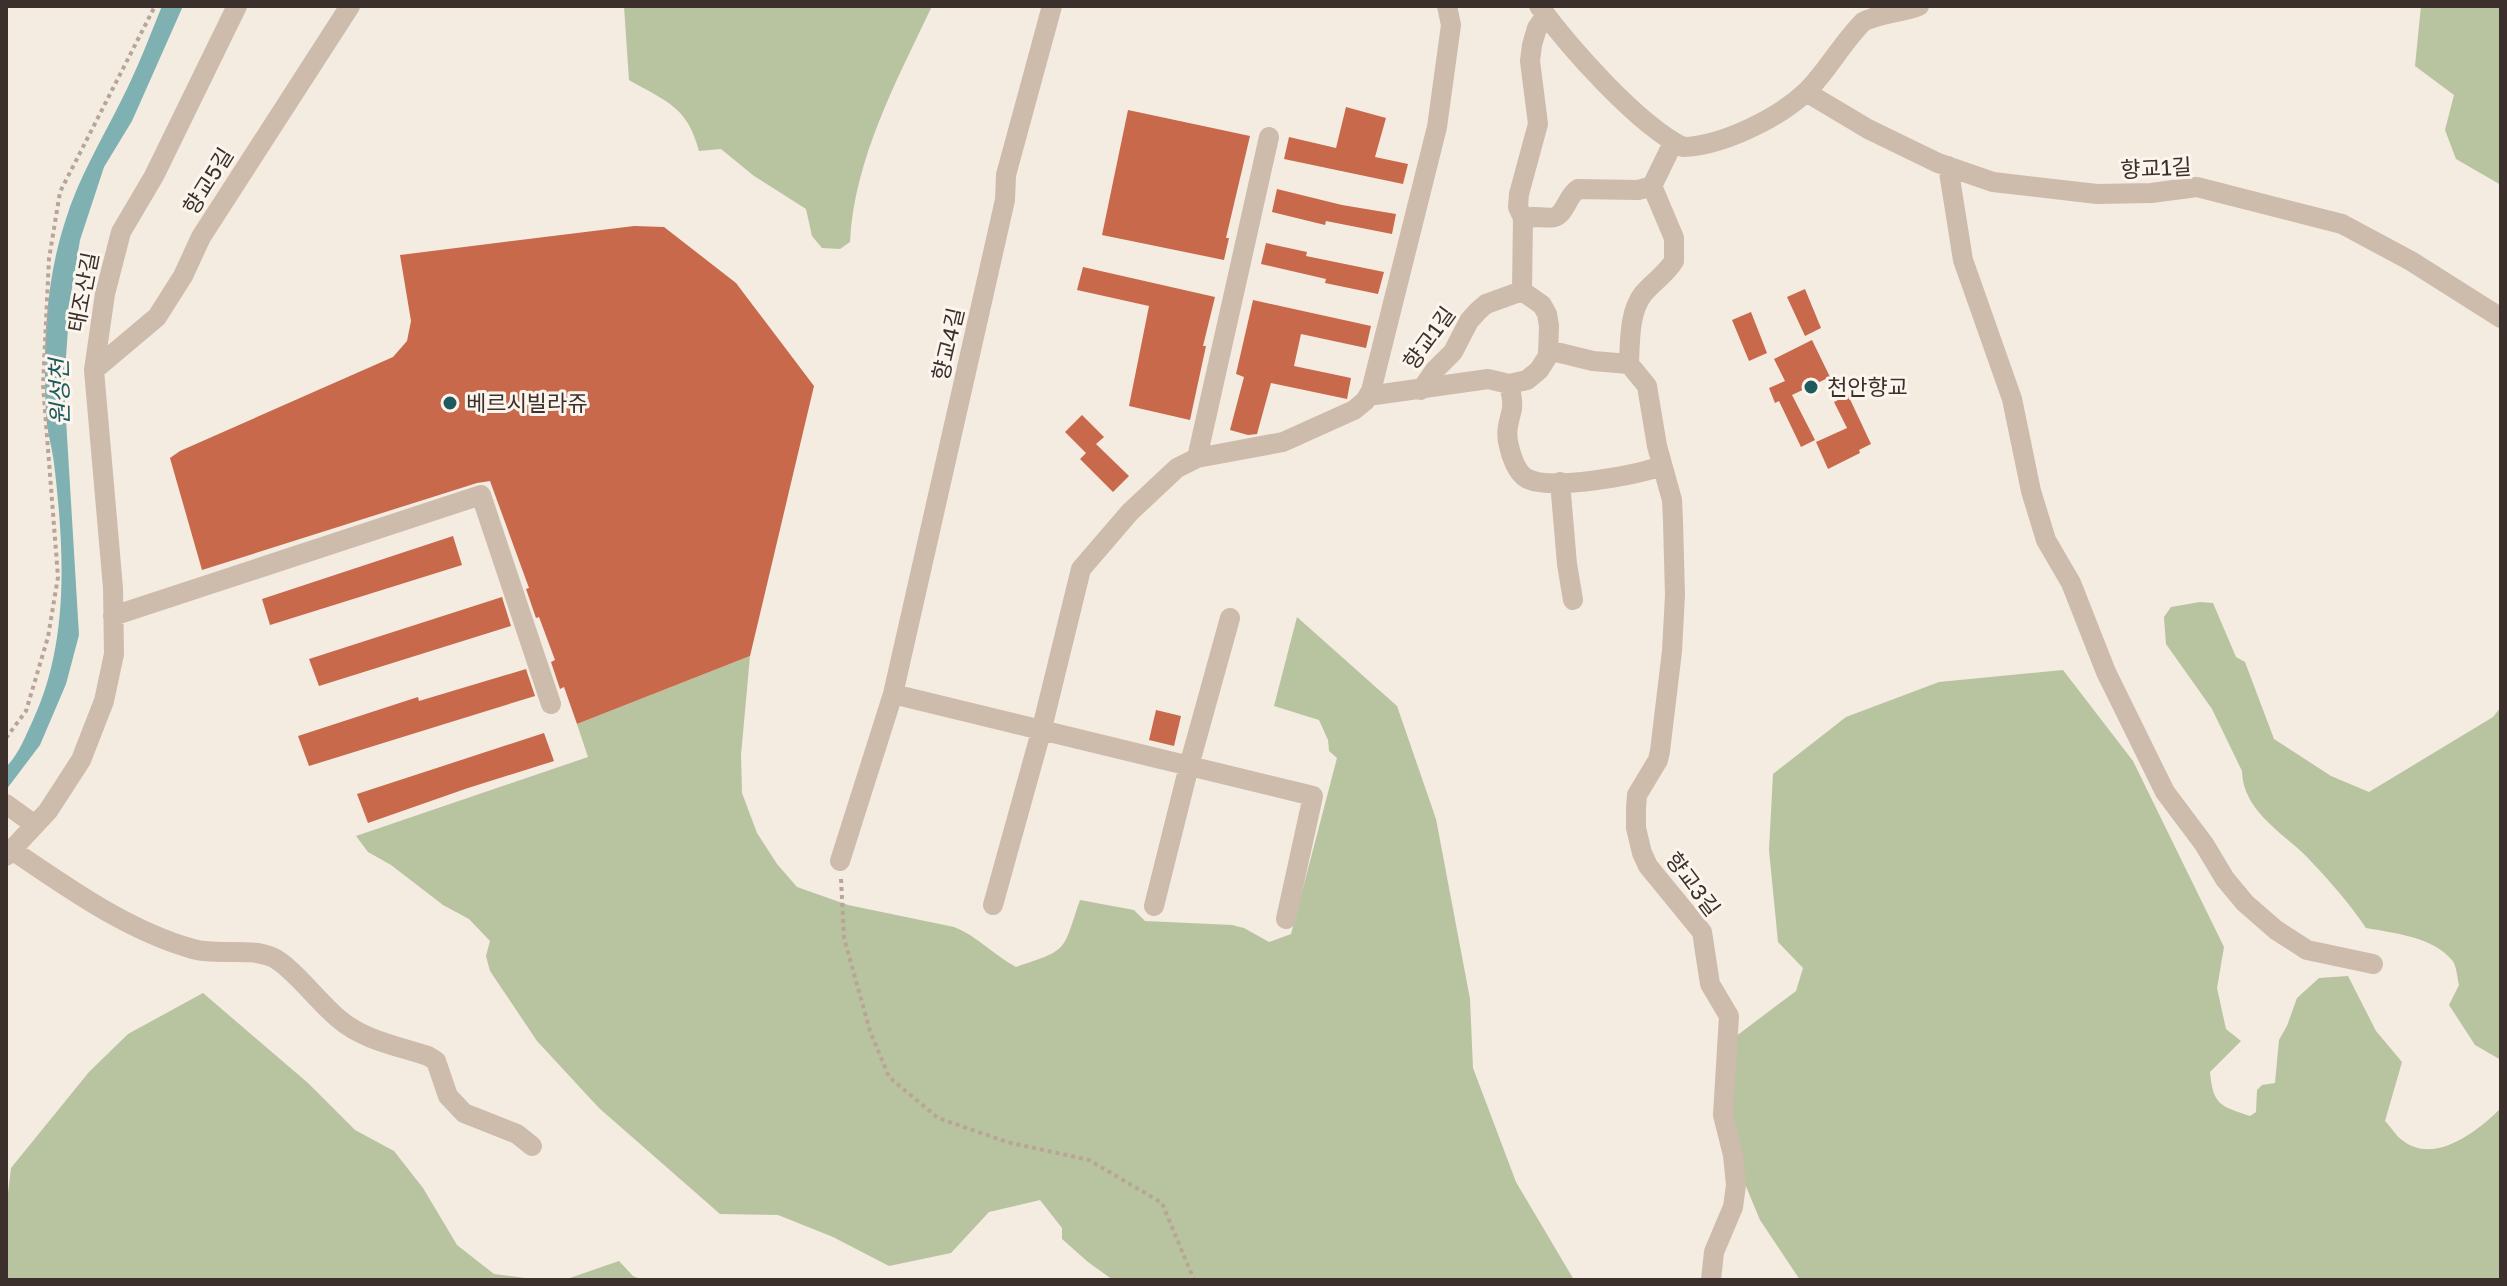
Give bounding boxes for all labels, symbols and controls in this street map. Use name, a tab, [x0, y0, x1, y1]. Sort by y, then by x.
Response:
street label: 향교5길	[177, 142, 238, 219]
street label: 향교1길	[2120, 152, 2192, 183]
street label: 태조산길	[62, 250, 103, 334]
street label: 향교1길	[1397, 301, 1460, 375]
street label: 향교4길	[926, 305, 969, 383]
water label: 원성천	[43, 356, 74, 425]
place label: 천안향교	[1827, 373, 1908, 400]
marker: 천안향교	[1802, 378, 1820, 396]
place label: 베르시빌라쥬	[466, 389, 587, 416]
marker: 베르시빌라쥬	[441, 394, 459, 412]
street label: 향교3길	[1660, 846, 1726, 921]

